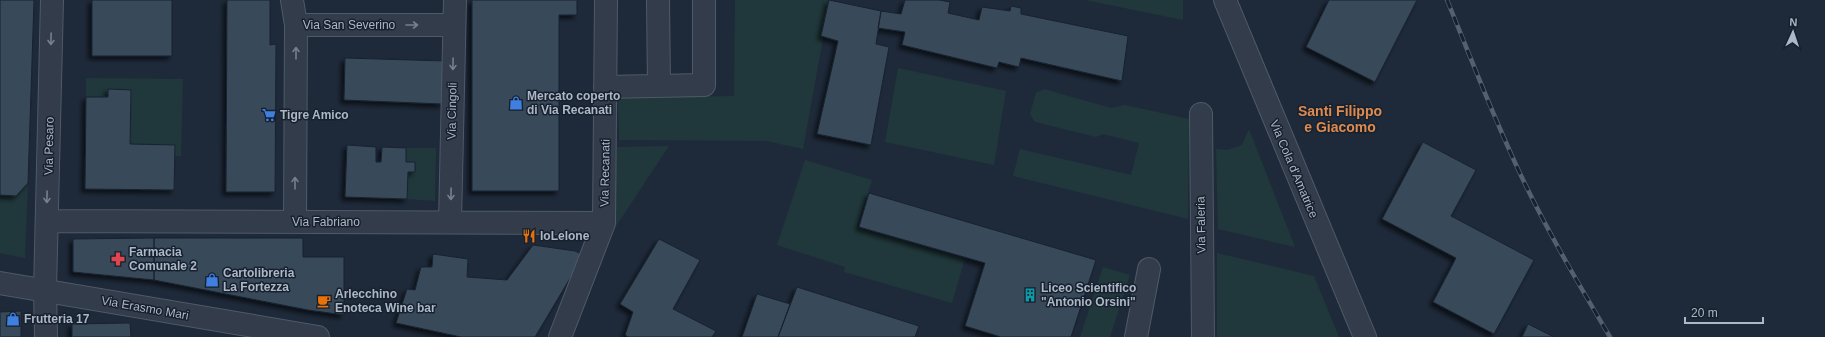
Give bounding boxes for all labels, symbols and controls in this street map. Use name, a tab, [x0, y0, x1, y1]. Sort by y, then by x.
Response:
north arrow	[1773, 12, 1813, 52]
text: N	[1789, 16, 1798, 28]
street label: Via San Severino	[303, 18, 396, 32]
one-way arrow	[405, 21, 418, 29]
one-way arrow	[48, 32, 55, 45]
one-way arrow	[292, 47, 300, 60]
one-way arrow	[449, 57, 457, 70]
street label: Via Cingoli	[445, 82, 459, 140]
place label: Mercato coperto di Via Recanati	[527, 89, 620, 117]
shop icon: Mercato coperto di Via Recanati	[508, 95, 524, 111]
district label: Santi Filippo e Giacomo	[1298, 103, 1382, 135]
supermarket icon: Tigre Amico	[261, 107, 277, 123]
place label: Tigre Amico	[280, 108, 349, 122]
street label: Via Pesaro	[41, 116, 57, 175]
street label: Via Cola d'Amatrice	[1267, 118, 1321, 220]
street label: Via Recanati	[597, 139, 613, 207]
one-way arrow	[291, 177, 299, 190]
one-way arrow	[447, 187, 454, 200]
one-way arrow	[44, 190, 51, 203]
street label: Via Faleria	[1193, 196, 1208, 254]
street label: Via Fabriano	[292, 215, 360, 229]
restaurant icon: IoLelone	[521, 228, 537, 244]
place label: IoLelone	[540, 229, 590, 243]
place label: Farmacia Comunale 2	[129, 245, 197, 273]
pharmacy icon: Farmacia Comunale 2	[110, 251, 126, 267]
place label: Cartolibreria La Fortezza	[223, 266, 295, 294]
shop icon: Cartolibreria La Fortezza	[204, 272, 220, 288]
place label: Liceo Scientifico "Antonio Orsini"	[1041, 281, 1136, 309]
place label: Arlecchino Enoteca Wine bar	[335, 287, 436, 315]
building icon: Liceo Scientifico "Antonio Orsini"	[1022, 287, 1038, 303]
street label: Via Erasmo Mari	[100, 293, 190, 323]
cafe icon: Arlecchino Enoteca Wine bar	[316, 293, 332, 309]
scale bar	[1685, 299, 1763, 325]
text: 20 m	[1691, 306, 1718, 320]
shop icon: Frutteria 17	[5, 311, 21, 327]
place label: Frutteria 17	[24, 312, 90, 326]

